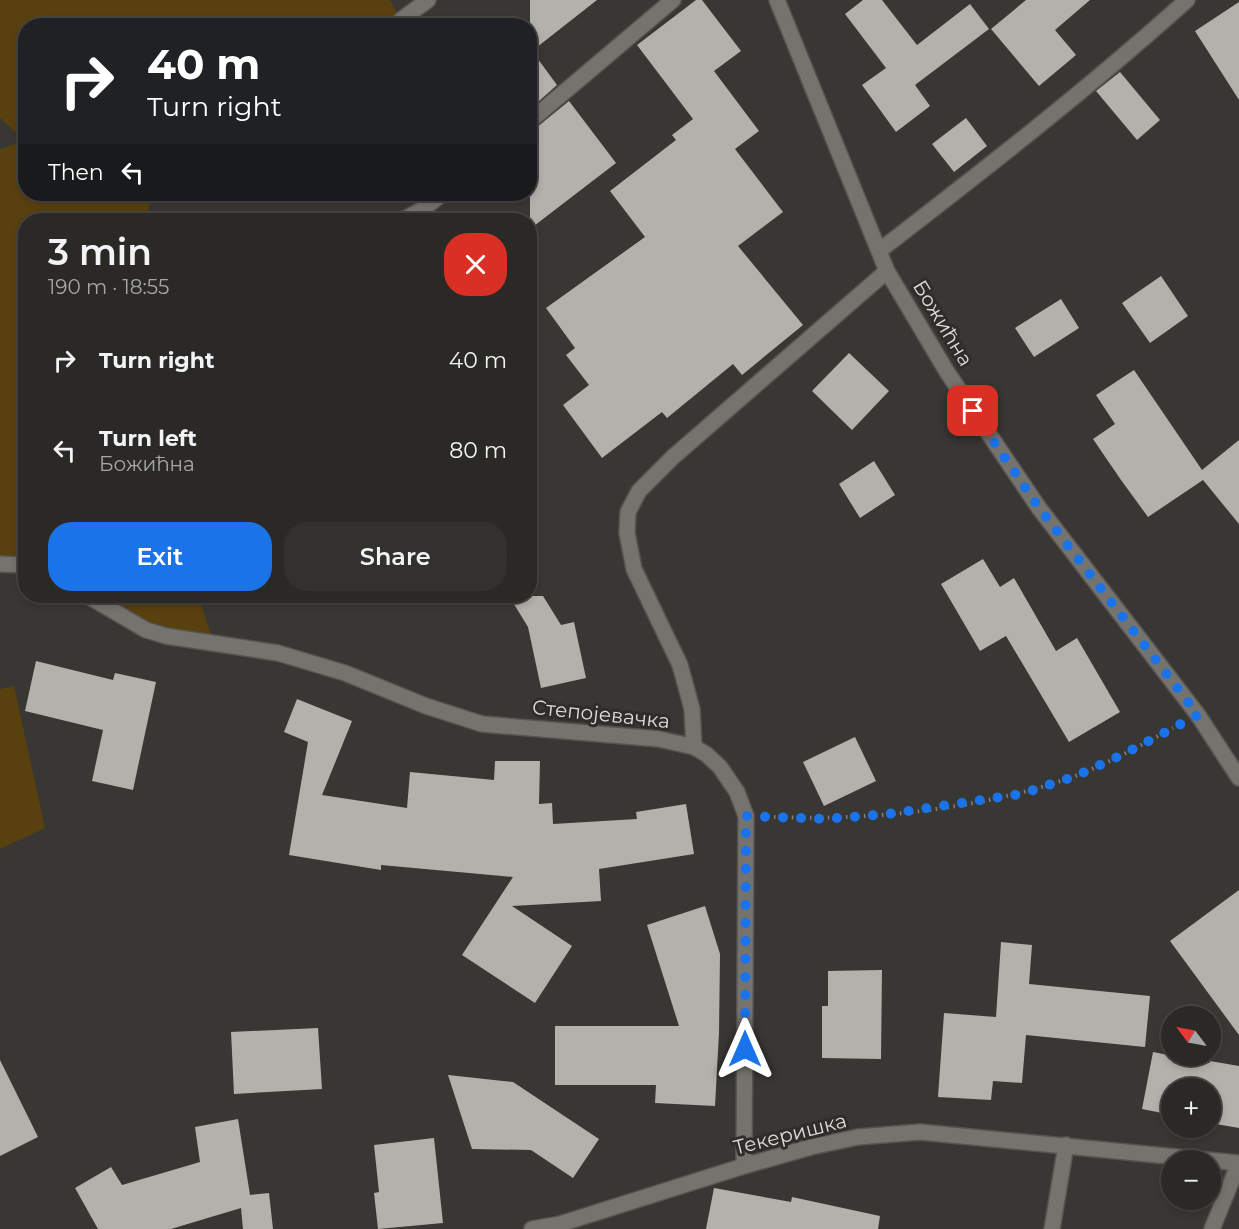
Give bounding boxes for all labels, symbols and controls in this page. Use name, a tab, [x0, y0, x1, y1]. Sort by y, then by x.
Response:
text: 40 m	[147, 38, 260, 90]
icon: right	[48, 42, 126, 120]
text: Turn right	[147, 90, 282, 123]
icon: left	[116, 156, 149, 189]
text: Then	[48, 159, 104, 186]
text: 3 min	[48, 230, 152, 274]
button: close	[444, 233, 507, 296]
text: 190 m · 18:55	[48, 275, 169, 299]
street label: Божићна	[908, 276, 978, 370]
icon: right	[48, 344, 81, 377]
text: Turn right	[99, 347, 214, 374]
text: 40 m	[449, 347, 507, 374]
pin	[947, 385, 998, 436]
icon: arrive	[956, 394, 989, 427]
text: Turn left	[99, 425, 197, 452]
icon: left	[48, 434, 81, 467]
text: 80 m	[449, 437, 507, 464]
text: Божићна	[99, 452, 195, 476]
button: Exit	[48, 522, 272, 591]
button: Share	[284, 522, 507, 591]
street label: Степојевачка	[531, 695, 671, 733]
north arrow	[1161, 1006, 1221, 1066]
map controls	[1161, 1006, 1221, 1210]
position arrow	[713, 1017, 777, 1081]
button: +	[1161, 1078, 1221, 1138]
street label: Текеришка	[731, 1108, 849, 1160]
button: −	[1161, 1150, 1221, 1210]

